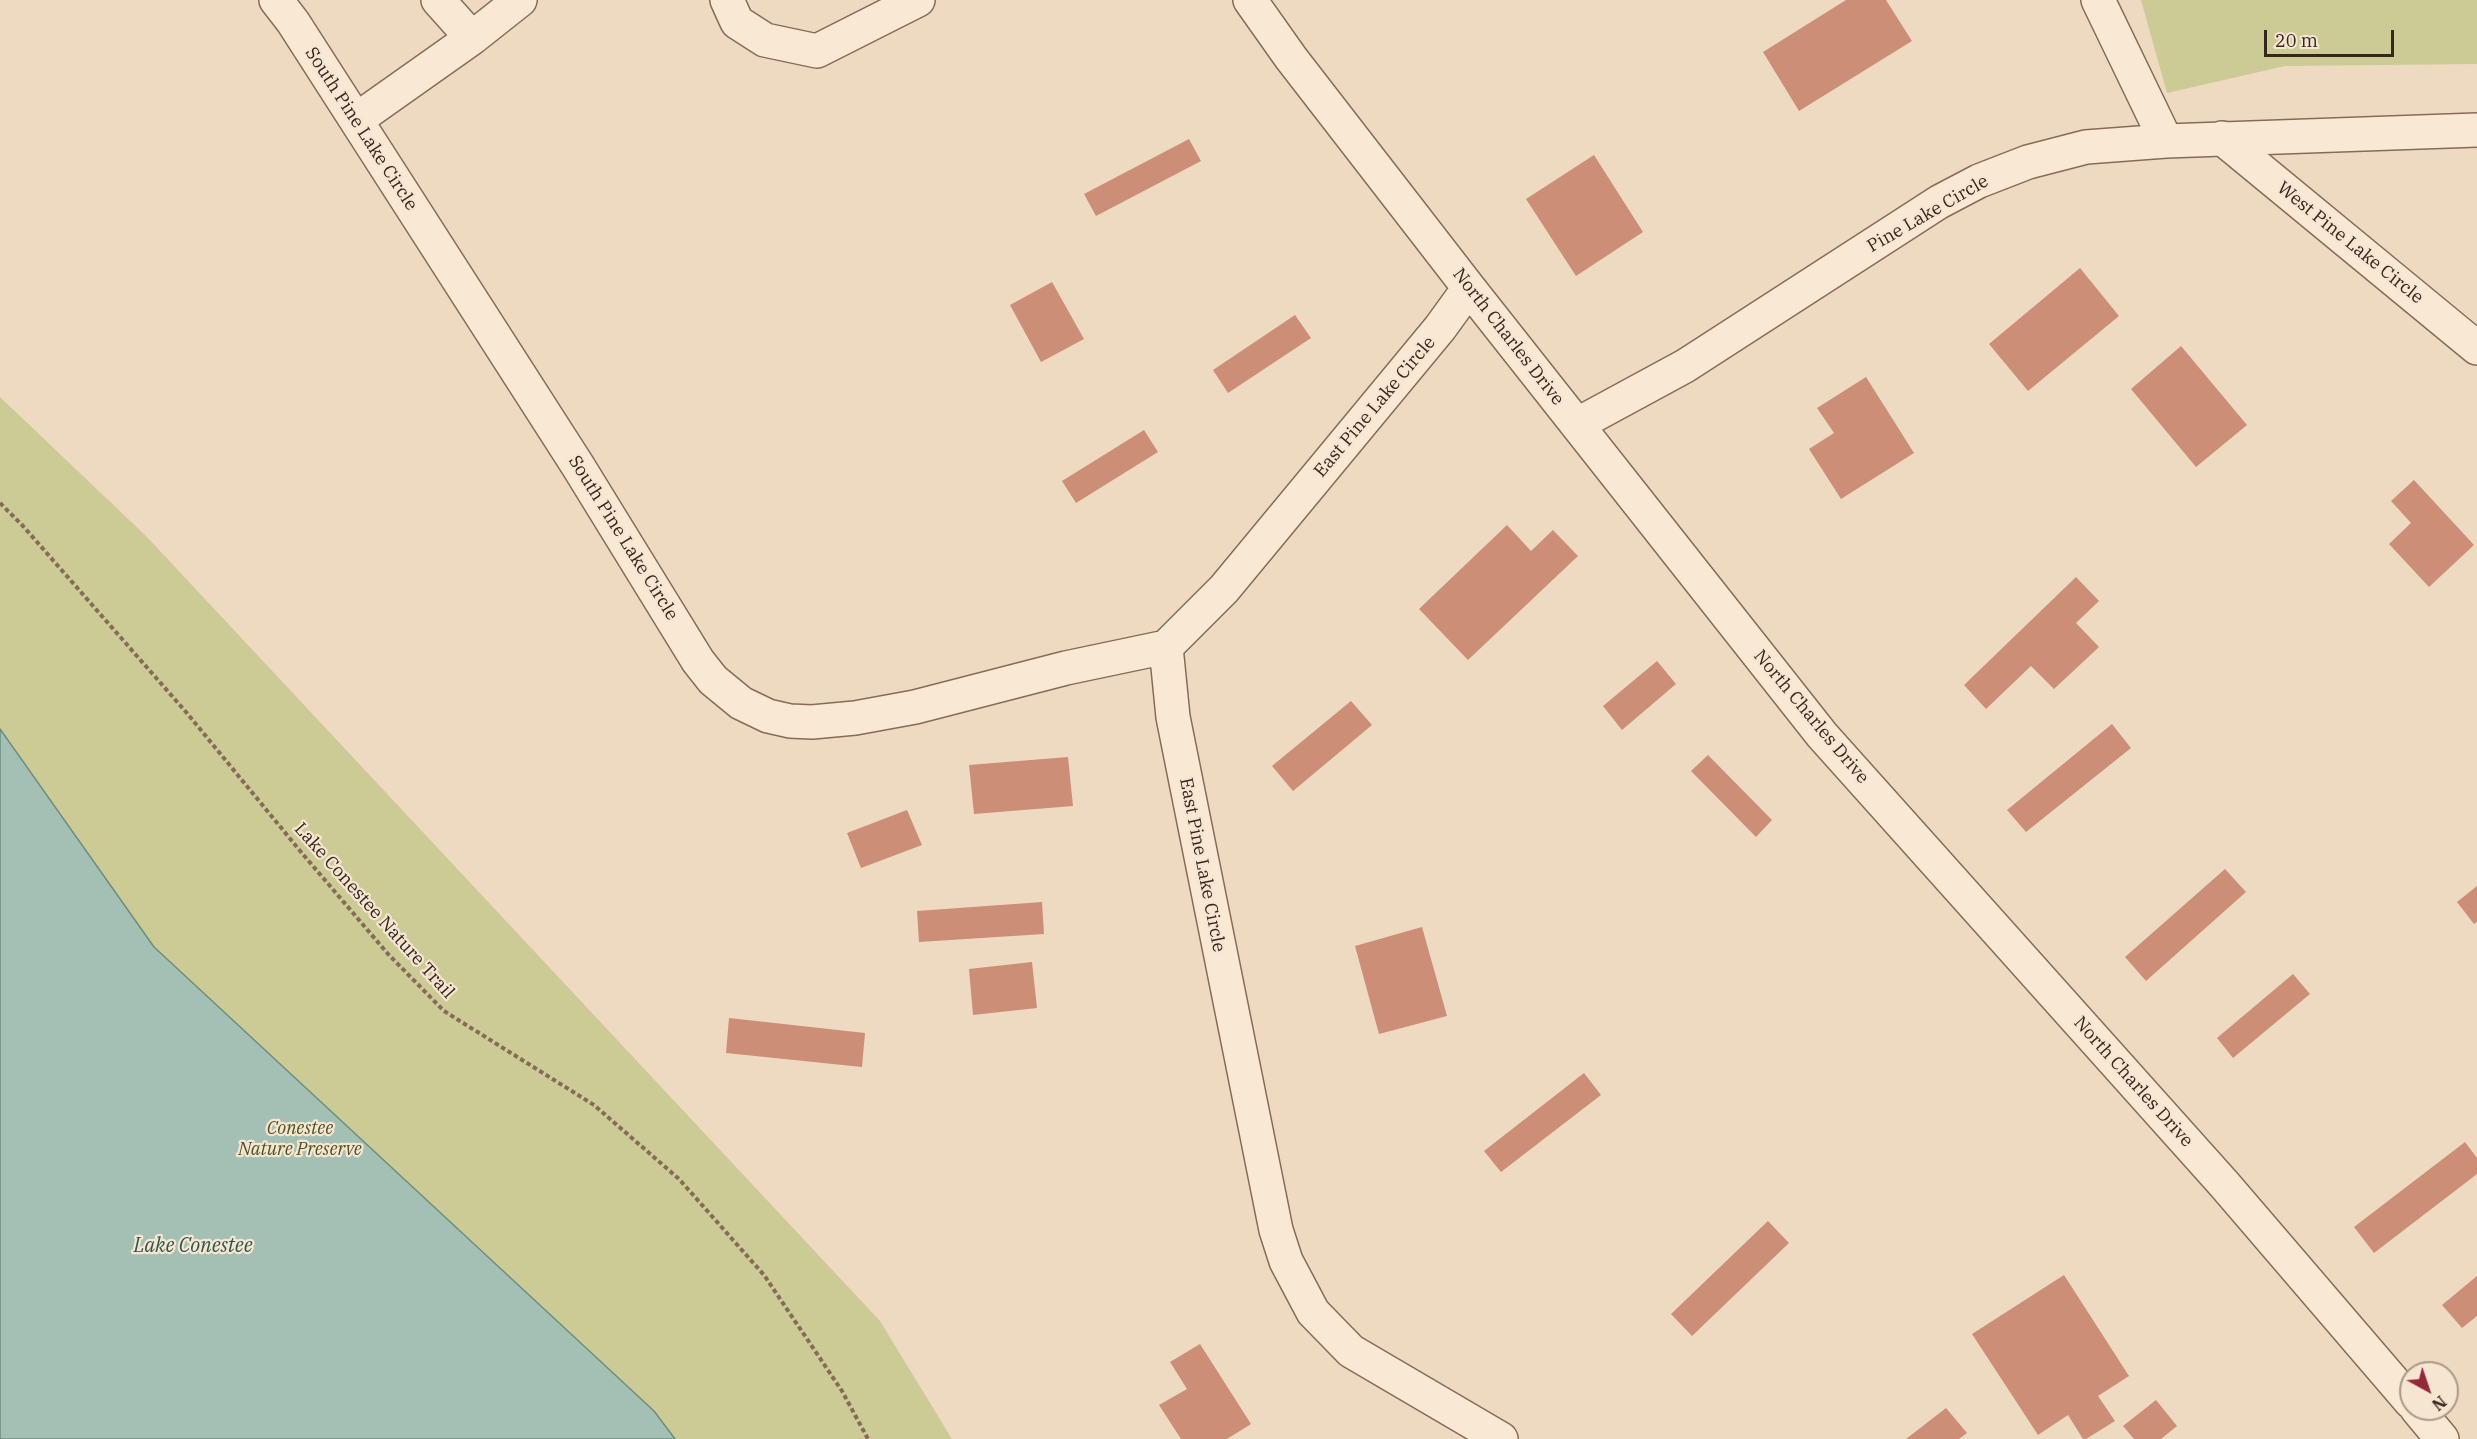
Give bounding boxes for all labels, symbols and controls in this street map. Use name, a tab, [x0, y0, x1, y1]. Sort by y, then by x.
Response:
scale bar	[2267, 18, 2398, 56]
text: 20 m	[2275, 29, 2318, 52]
street label: South Pine Lake Circle	[300, 43, 422, 215]
street label: Pine Lake Circle	[1863, 171, 1993, 257]
street label: West Pine Lake Circle	[2273, 177, 2427, 309]
street label: North Charles Drive	[1448, 264, 1568, 410]
street label: East Pine Lake Circle	[1310, 332, 1440, 482]
street label: South Pine Lake Circle	[563, 452, 683, 624]
street label: North Charles Drive	[1749, 646, 1873, 788]
street label: East Pine Lake Circle	[1175, 776, 1229, 954]
street label: Lake Conestee Nature Trail	[289, 819, 459, 1003]
street label: North Charles Drive	[2069, 1012, 2197, 1152]
park label: Conestee Nature Preserve	[238, 1118, 362, 1160]
water label: Lake Conestee	[133, 1234, 253, 1258]
north arrow	[2399, 1361, 2459, 1421]
text: N	[2428, 1392, 2451, 1415]

